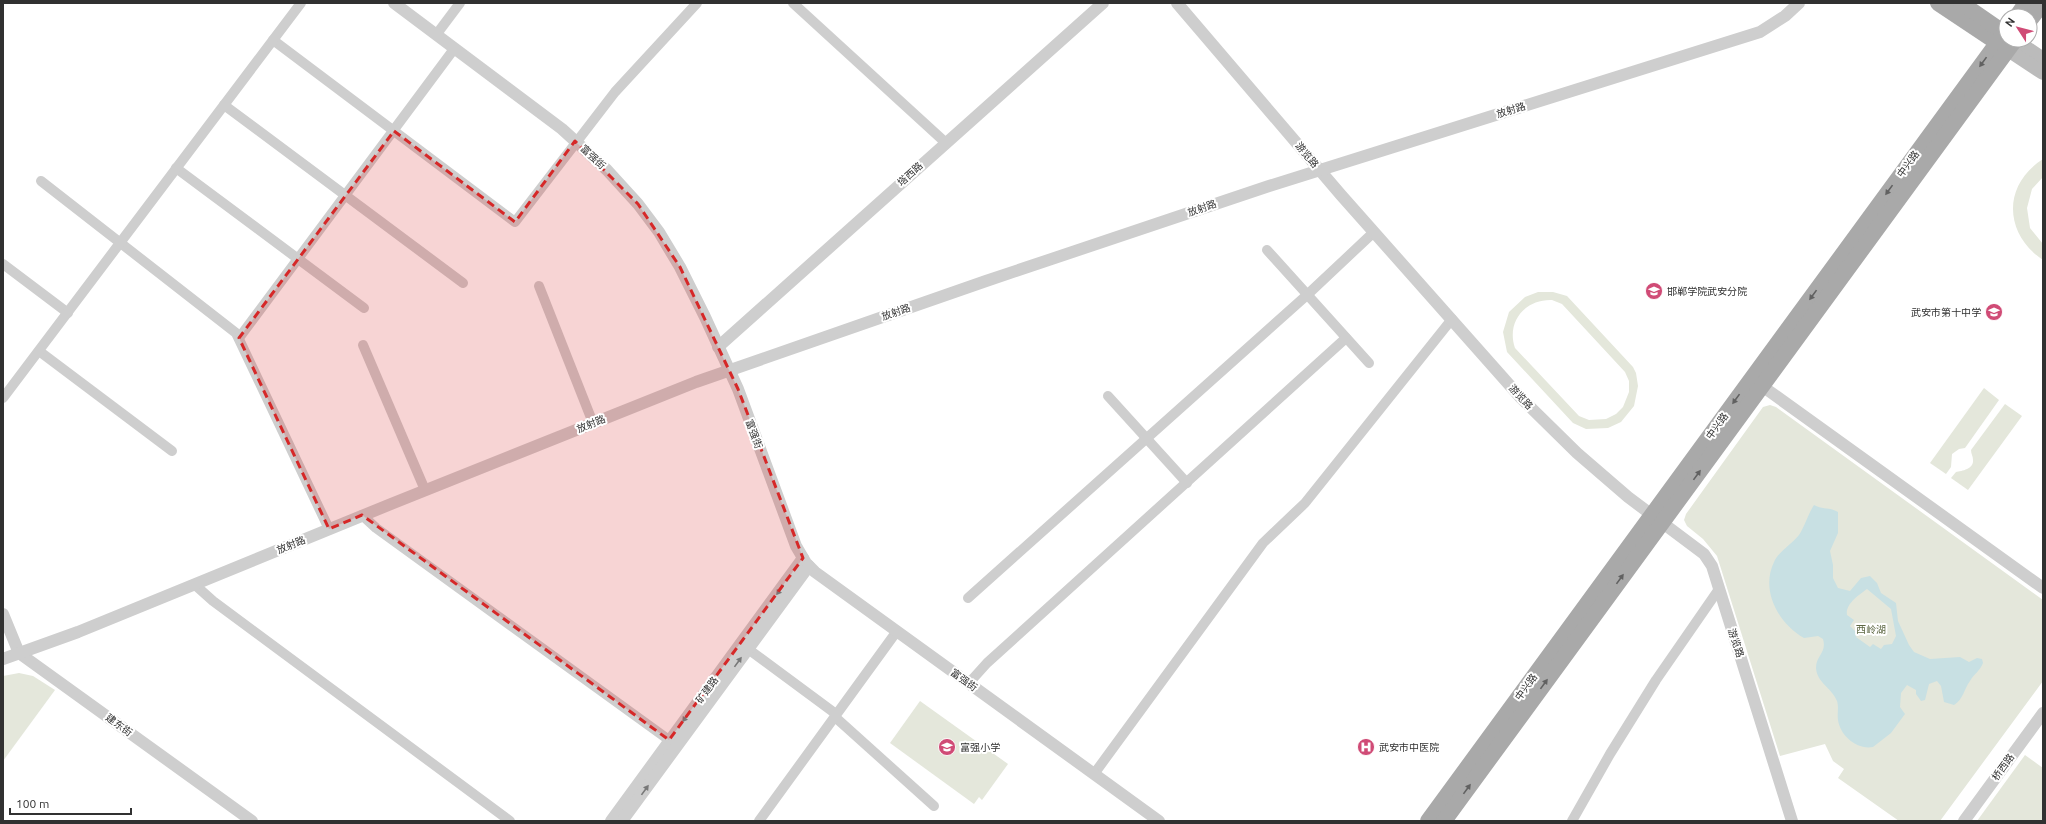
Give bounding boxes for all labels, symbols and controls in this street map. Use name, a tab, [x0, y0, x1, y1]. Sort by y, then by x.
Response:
north arrow	[1998, 8, 2038, 48]
text: N	[2003, 15, 2017, 29]
one-way arrow	[1979, 57, 1987, 68]
street label: 放射路	[1495, 100, 1527, 120]
street label: 游览路	[1293, 140, 1321, 170]
street label: 富强街	[578, 143, 608, 171]
street label: 中兴路	[1895, 149, 1921, 179]
street label: 塔西路	[895, 160, 925, 188]
one-way arrow	[1885, 184, 1894, 195]
street label: 放射路	[1186, 198, 1218, 218]
school or university icon: 邯郸学院武安分院	[1644, 281, 1664, 301]
place label: 邯郸学院武安分院	[1667, 286, 1747, 297]
one-way arrow	[1809, 289, 1817, 300]
street label: 放射路	[880, 302, 912, 322]
school or university icon: 武安市第十中学	[1984, 302, 2004, 322]
place label: 武安市第十中学	[1911, 307, 1981, 318]
street label: 游览路	[1507, 382, 1535, 412]
one-way arrow	[1732, 394, 1740, 405]
street label: 中兴路	[1704, 411, 1730, 441]
street label: 放射路	[575, 413, 607, 435]
street label: 富强街	[744, 418, 764, 450]
one-way arrow	[1693, 469, 1701, 480]
street label: 放射路	[275, 534, 307, 556]
one-way arrow	[1616, 574, 1625, 585]
one-way arrow	[776, 584, 784, 595]
park label: 西岭湖	[1856, 624, 1886, 635]
street label: 游览路	[1726, 627, 1746, 659]
one-way arrow	[734, 657, 742, 667]
street label: 富强街	[949, 667, 979, 693]
street label: 中兴路	[1513, 672, 1539, 702]
street label: 矿建路	[694, 675, 720, 705]
one-way arrow	[1540, 679, 1548, 690]
street label: 建东街	[104, 712, 134, 738]
one-way arrow	[682, 712, 691, 723]
school or university icon: 富强小学	[937, 737, 957, 757]
hospital icon: 武安市中医院	[1356, 737, 1376, 757]
place label: 富强小学	[960, 742, 1000, 753]
place label: 武安市中医院	[1379, 742, 1439, 753]
street label: 桥西路	[1990, 752, 2016, 782]
one-way arrow	[641, 784, 649, 795]
one-way arrow	[1463, 784, 1471, 795]
scale bar	[10, 790, 131, 816]
text: 100 m	[16, 797, 49, 810]

